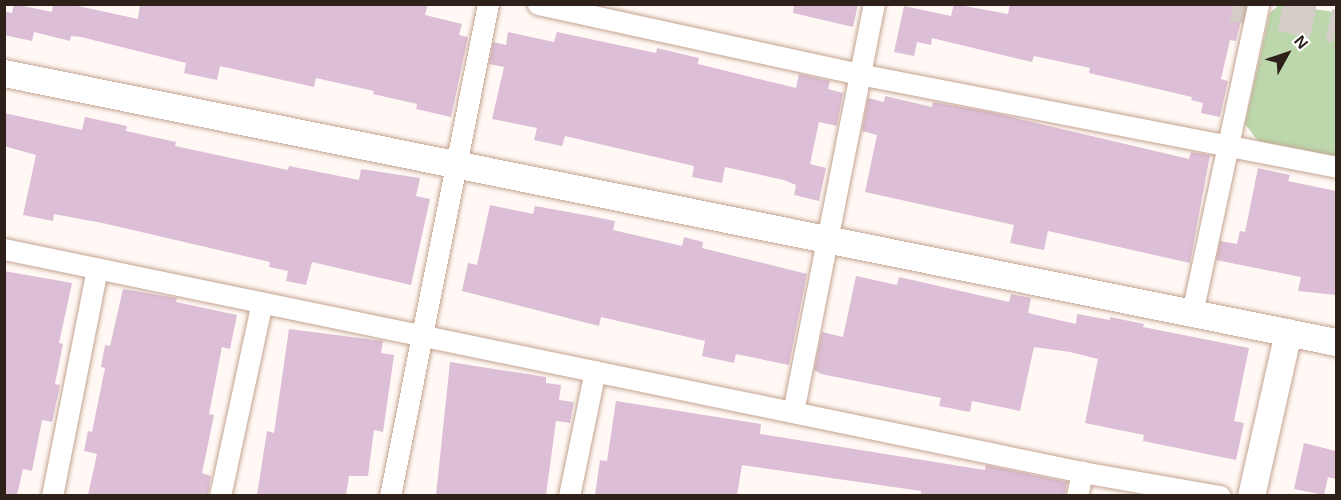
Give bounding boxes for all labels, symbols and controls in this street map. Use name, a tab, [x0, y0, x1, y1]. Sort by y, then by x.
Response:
north arrow	[1257, 24, 1317, 84]
text: N	[1291, 32, 1311, 52]

